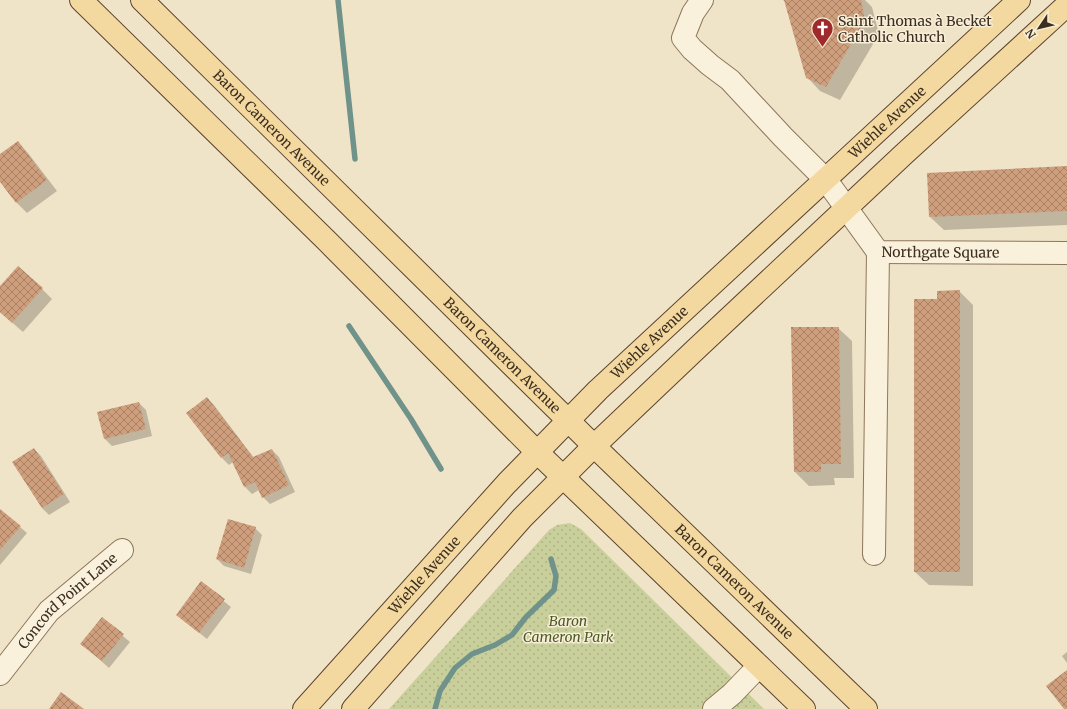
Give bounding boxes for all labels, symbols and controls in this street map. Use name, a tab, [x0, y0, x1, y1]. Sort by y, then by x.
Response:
north arrow	[1019, 8, 1059, 48]
place label: Saint Thomas à Becket Catholic Church	[838, 12, 992, 46]
church icon: Saint Thomas à Becket Catholic Church	[810, 16, 836, 49]
text: N	[1022, 26, 1039, 41]
street label: Baron Cameron Avenue	[209, 66, 334, 190]
street label: Wiehle Avenue	[844, 82, 930, 163]
street label: Northgate Square	[882, 243, 999, 262]
street label: Baron Cameron Avenue	[440, 294, 565, 417]
street label: Wiehle Avenue	[606, 302, 692, 383]
street label: Baron Cameron Avenue	[671, 520, 797, 643]
street label: Wiehle Avenue	[384, 532, 464, 619]
street label: Concord Point Lane	[14, 549, 121, 653]
park label: Baron Cameron Park	[523, 612, 614, 646]

